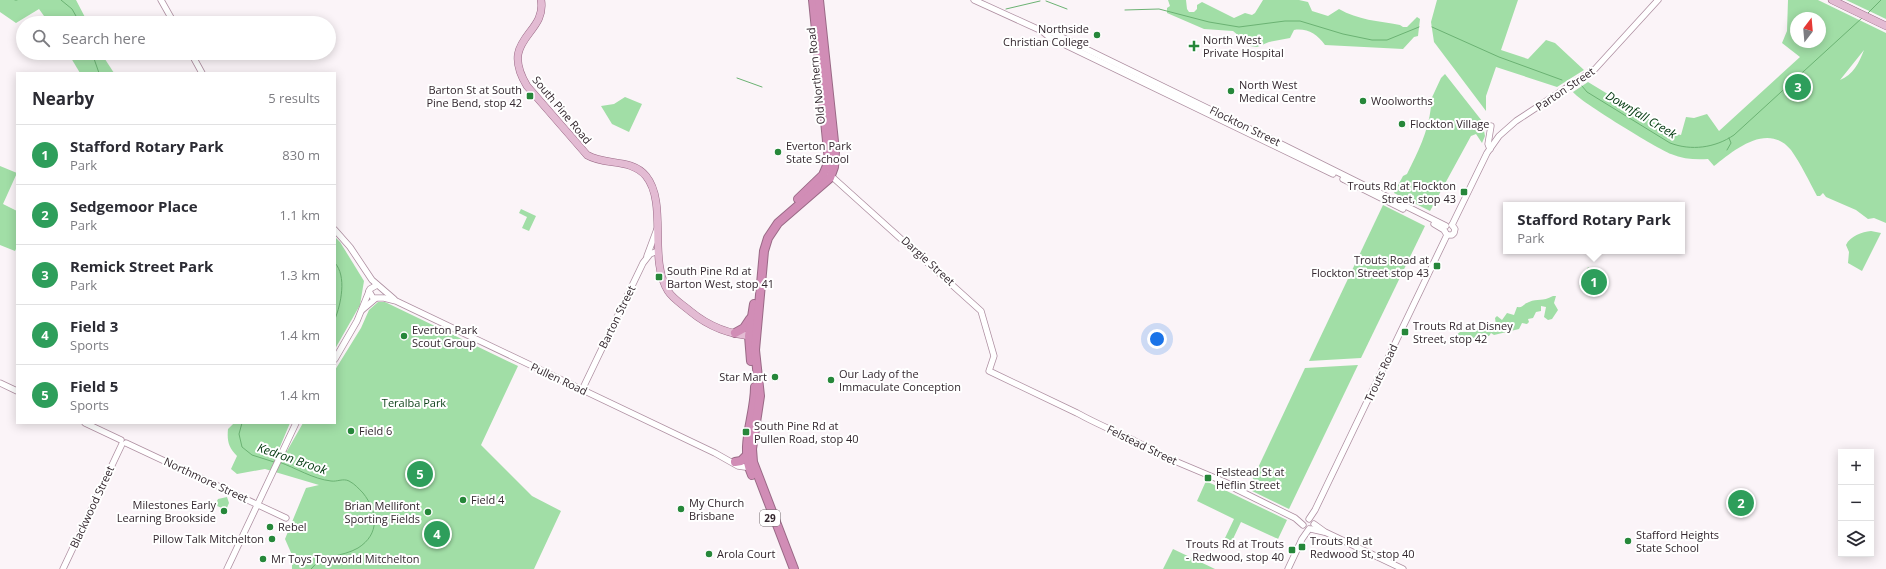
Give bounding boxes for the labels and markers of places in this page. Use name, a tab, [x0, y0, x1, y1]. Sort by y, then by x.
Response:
place label: Northside Christian College	[1003, 21, 1089, 49]
marker: Northside Christian College	[1092, 30, 1102, 40]
place label: North West Private Hospital	[1203, 32, 1284, 60]
marker: North West Private Hospital	[1188, 40, 1200, 52]
pin: 3	[1785, 72, 1811, 102]
place label: North West Medical Centre	[1239, 77, 1316, 105]
place label: Barton St at South Pine Bend, stop 42	[426, 82, 522, 110]
marker: North West Medical Centre	[1226, 86, 1236, 96]
marker: Barton St at South Pine Bend, stop 42	[525, 91, 535, 101]
place label: Woolworths	[1371, 93, 1433, 108]
marker: Woolworths	[1358, 96, 1368, 106]
place label: Flockton Village	[1410, 116, 1489, 131]
marker: Flockton Village	[1397, 119, 1407, 129]
place label: Everton Park State School	[786, 138, 852, 166]
marker: Everton Park State School	[773, 147, 783, 157]
place label: Trouts Rd at Flockton Street, stop 43	[1347, 178, 1456, 206]
marker: Trouts Rd at Flockton Street, stop 43	[1459, 187, 1469, 197]
place label: Trouts Road at Flockton Street stop 43	[1311, 252, 1429, 280]
marker: Trouts Road at Flockton Street stop 43	[1432, 261, 1442, 271]
place label: South Pine Rd at Barton West, stop 41	[667, 263, 774, 291]
pin: 1	[1581, 267, 1607, 297]
marker: South Pine Rd at Barton West, stop 41	[654, 272, 664, 282]
place label: Trouts Rd at Disney Street, stop 42	[1413, 318, 1513, 346]
place label: Everton Park Scout Group	[412, 322, 478, 350]
marker: Trouts Rd at Disney Street, stop 42	[1400, 327, 1410, 337]
marker: Everton Park Scout Group	[399, 331, 409, 341]
place label: Our Lady of the Immaculate Conception	[839, 366, 961, 394]
place label: Star Mart	[719, 369, 767, 384]
marker: Star Mart	[770, 372, 780, 382]
marker: Our Lady of the Immaculate Conception	[826, 375, 836, 385]
place label: South Pine Rd at Pullen Road, stop 40	[754, 418, 859, 446]
place label: Field 6	[359, 423, 392, 438]
marker: Field 6	[346, 426, 356, 436]
marker: South Pine Rd at Pullen Road, stop 40	[741, 427, 751, 437]
pin: 5	[407, 459, 433, 489]
place label: Felstead St at Heflin Street	[1216, 464, 1285, 492]
marker: Felstead St at Heflin Street	[1203, 473, 1213, 483]
pin: 2	[1728, 488, 1754, 518]
place label: Field 4	[471, 492, 505, 507]
marker: Field 4	[458, 495, 468, 505]
place label: My Church Brisbane	[689, 495, 744, 523]
place label: Milestones Early Learning Brookside	[117, 497, 216, 525]
place label: Brian Mellifont Sporting Fields	[344, 498, 420, 526]
marker: My Church Brisbane	[676, 504, 686, 514]
marker: Milestones Early Learning Brookside	[219, 506, 229, 516]
marker: Brian Mellifont Sporting Fields	[423, 507, 433, 517]
place label: Rebel	[278, 519, 307, 534]
pin: 4	[424, 519, 450, 549]
marker: Rebel	[265, 522, 275, 532]
place label: Stafford Heights State School	[1636, 527, 1719, 555]
place label: Pillow Talk Mitchelton	[153, 531, 264, 546]
place label: Trouts Rd at Redwood St, stop 40	[1310, 533, 1415, 561]
marker: Pillow Talk Mitchelton	[267, 534, 277, 544]
place label: Trouts Rd at Trouts - Redwood, stop 40	[1186, 536, 1284, 564]
marker: Stafford Heights State School	[1623, 536, 1633, 546]
marker: Trouts Rd at Redwood St, stop 40	[1297, 542, 1307, 552]
marker: Trouts Rd at Trouts - Redwood, stop 40	[1287, 545, 1297, 555]
place label: Arola Court	[717, 546, 776, 561]
marker: Arola Court	[704, 549, 714, 559]
place label: Mr Toys Toyworld Mitchelton	[271, 551, 420, 566]
marker: Mr Toys Toyworld Mitchelton	[258, 554, 268, 564]

